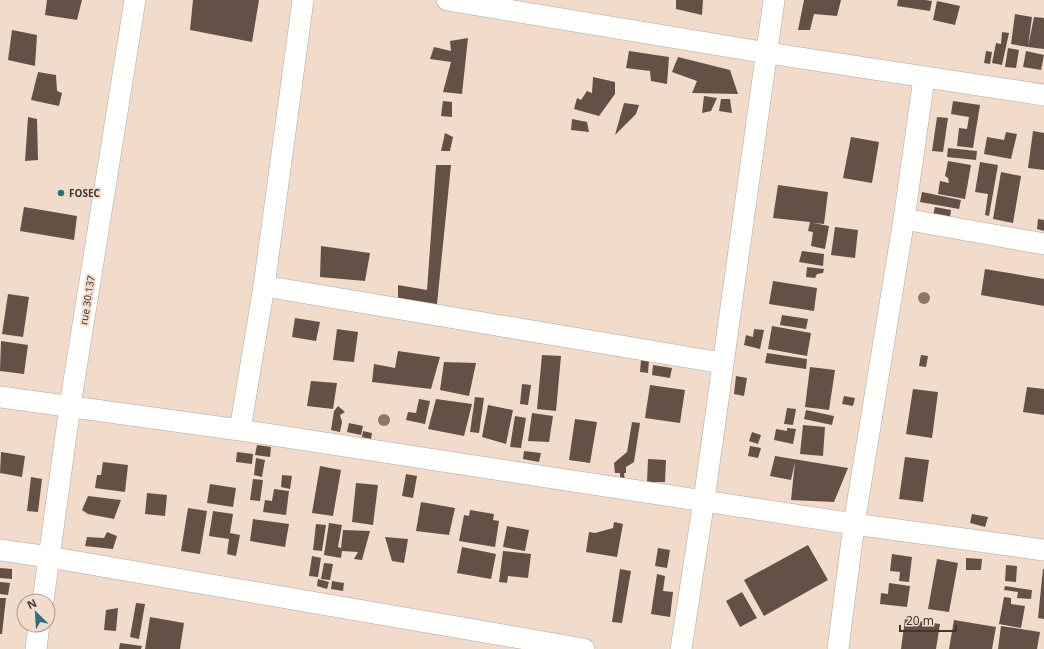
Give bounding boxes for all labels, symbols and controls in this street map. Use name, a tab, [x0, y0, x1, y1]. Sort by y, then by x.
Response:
place label: FOSEC	[69, 186, 101, 200]
marker: FOSEC	[56, 188, 66, 198]
street label: rue 30.137	[76, 274, 98, 326]
north arrow	[16, 593, 56, 633]
text: N	[24, 595, 39, 612]
scale bar	[900, 607, 956, 633]
text: 20 m	[906, 612, 934, 629]

